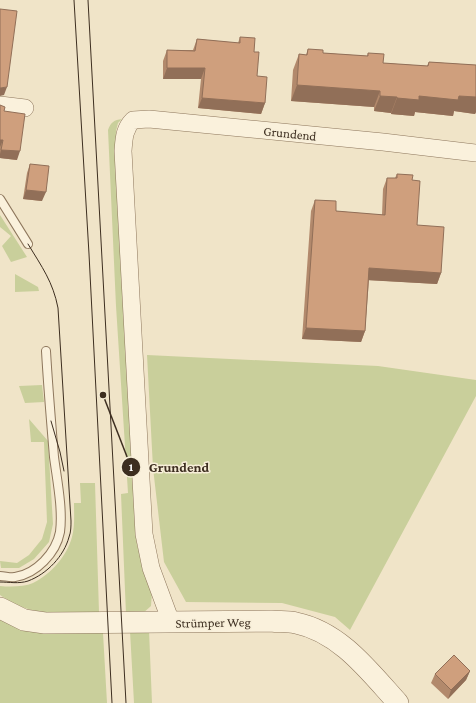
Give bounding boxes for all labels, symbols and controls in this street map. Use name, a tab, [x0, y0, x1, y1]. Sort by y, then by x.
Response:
street label: Grundend	[263, 123, 317, 144]
callout: Grundend	[121, 454, 217, 480]
text: Grundend	[149, 459, 210, 475]
text: 1	[129, 460, 134, 474]
street label: Strümper Weg	[175, 614, 252, 631]

